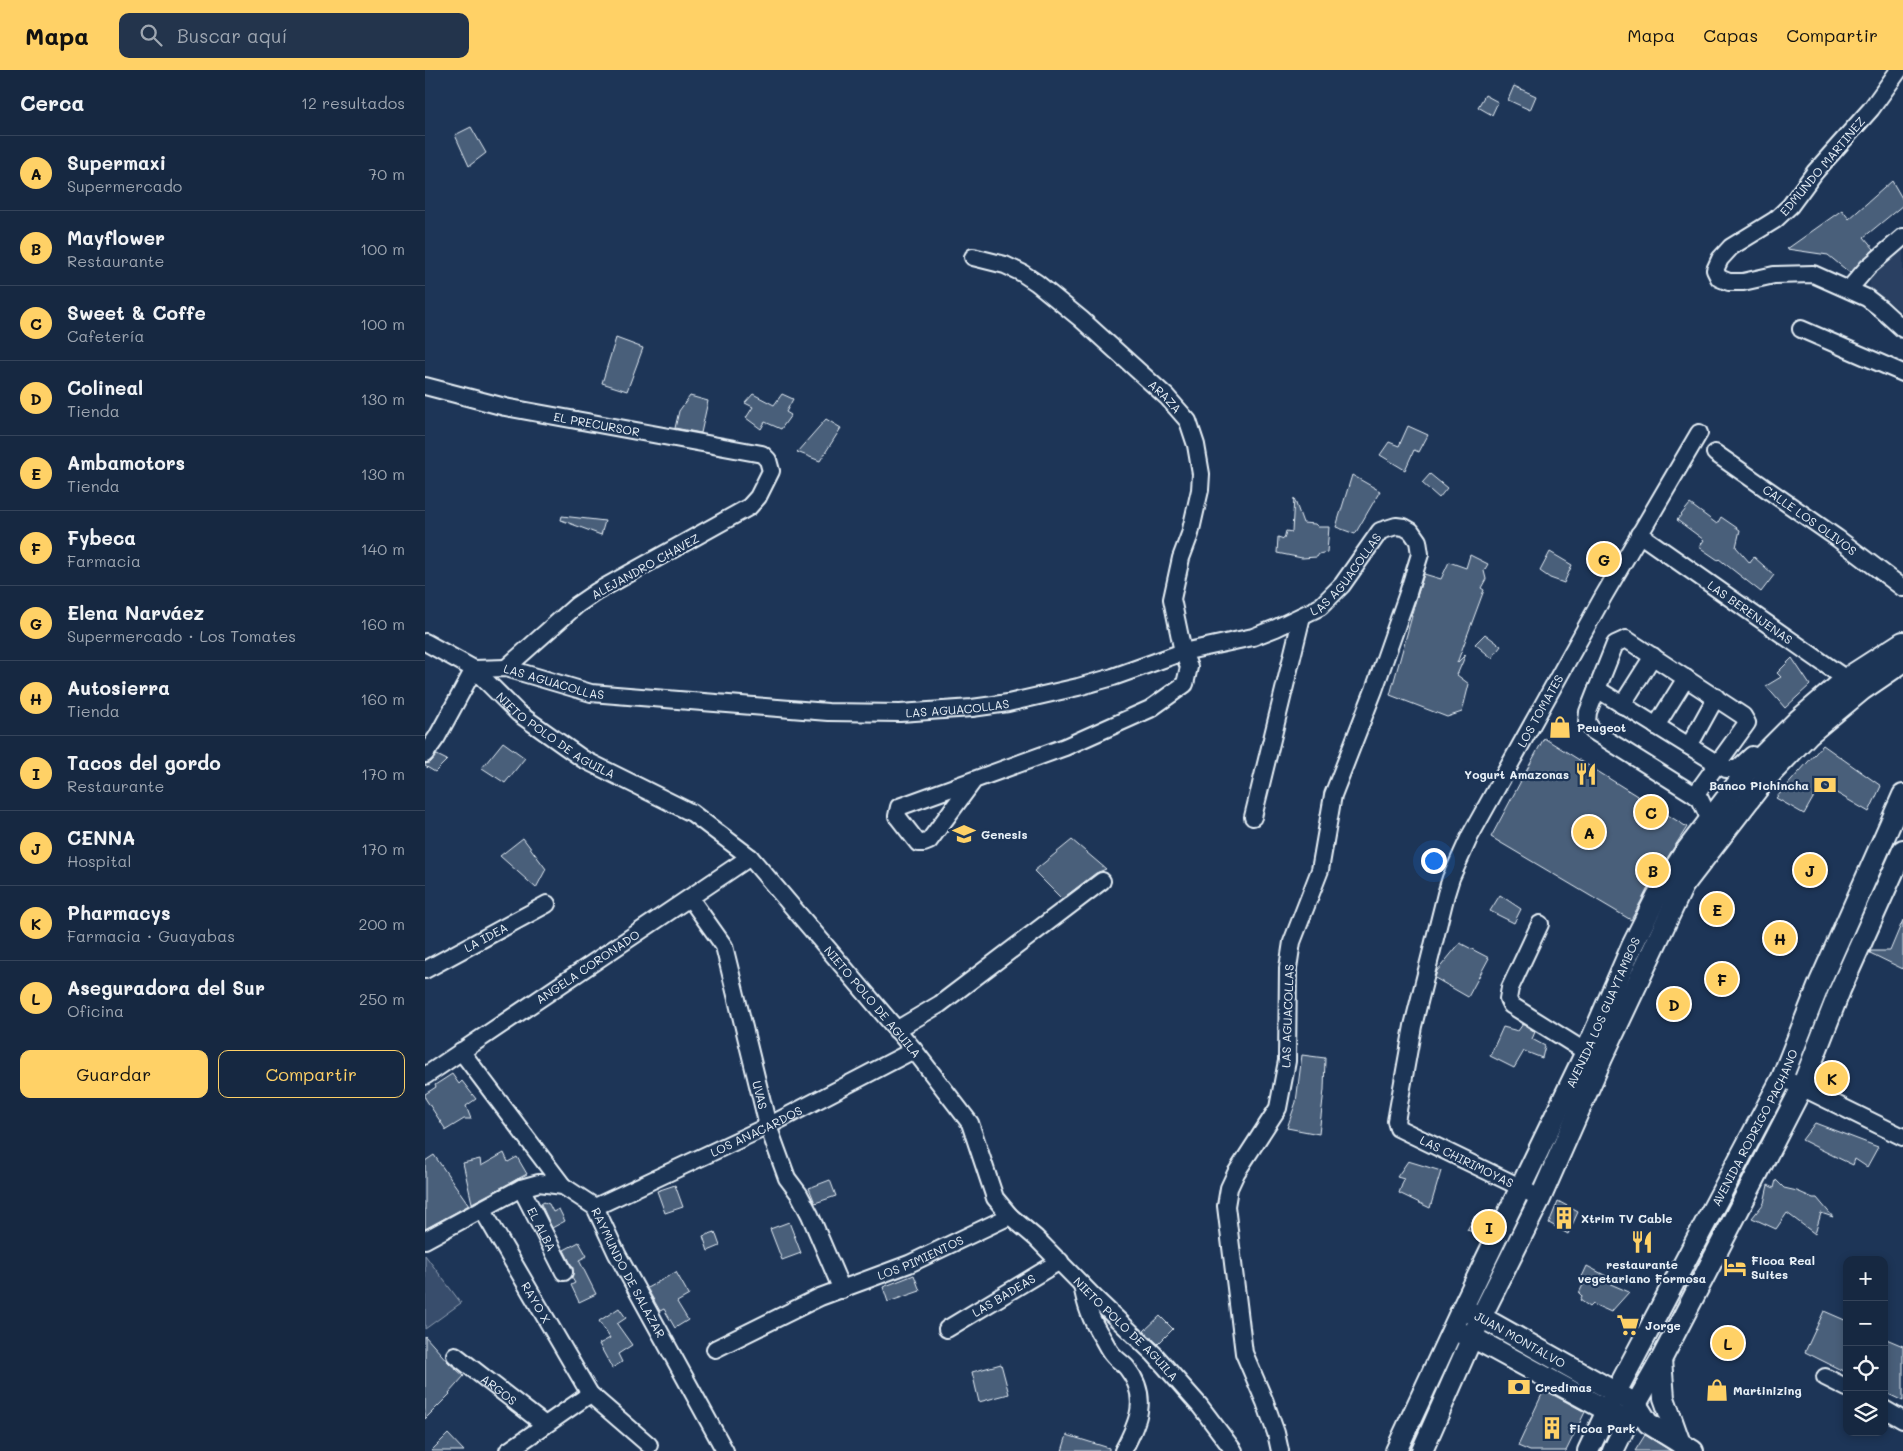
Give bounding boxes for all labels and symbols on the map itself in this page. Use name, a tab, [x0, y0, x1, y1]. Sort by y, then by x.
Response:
street label: EDMUNDO MARTINEZ	[1776, 113, 1868, 219]
street label: ARAZA	[1145, 376, 1185, 416]
street label: EL PRECURSOR	[552, 408, 641, 440]
street label: CALLE LOS OLIVOS	[1760, 481, 1861, 559]
street label: LAS AGUACOLLAS	[1307, 529, 1385, 619]
street label: ALEJANDRO CHAVEZ	[588, 530, 702, 602]
pin: G	[1588, 540, 1620, 578]
street label: LAS BERENJENAS	[1705, 577, 1796, 648]
street label: LAS AGUACOLLAS	[502, 660, 605, 702]
street label: LOS TOMATES	[1513, 671, 1567, 750]
street label: NIETO POLO DE AGUILA	[493, 688, 618, 782]
street label: LAS AGUACOLLAS	[905, 695, 1010, 721]
shop icon: Peugeot	[1547, 714, 1573, 740]
place label: Peugeot	[1577, 719, 1626, 735]
restaurant icon: Yogurt Amazonas	[1573, 761, 1599, 787]
place label: Yogurt Amazonas	[1464, 766, 1569, 782]
bank icon: Banco Pichincha	[1812, 772, 1838, 798]
place label: Banco Pichincha	[1709, 777, 1809, 793]
pin: C	[1635, 793, 1667, 831]
pin: A	[1573, 813, 1605, 851]
school or university icon: Genesis	[951, 821, 977, 847]
place label: Genesis	[981, 826, 1028, 842]
your location	[1421, 848, 1447, 874]
pin: B	[1637, 851, 1669, 889]
pin: J	[1794, 851, 1826, 889]
pin: E	[1701, 890, 1733, 928]
street label: LA IDEA	[461, 919, 510, 955]
pin: H	[1764, 919, 1796, 957]
street label: ANGELA CORONADO	[533, 926, 642, 1007]
street label: AVENIDA LOS GUAYTAMBOS	[1562, 934, 1643, 1090]
street label: NIETO POLO DE AGUILA	[821, 942, 925, 1061]
pin: F	[1706, 960, 1738, 998]
street label: LAS AGUACOLLAS	[1277, 964, 1297, 1068]
pin: D	[1658, 985, 1690, 1023]
street label: AVENIDA RODRIGO PACHANO	[1708, 1047, 1801, 1209]
pin: K	[1816, 1059, 1848, 1097]
street label: UVAS	[749, 1079, 772, 1111]
street label: LOS ANACARDOS	[707, 1102, 805, 1160]
street label: LAS CHIRIMOYAS	[1417, 1131, 1517, 1191]
street label: EL ALBA	[524, 1204, 560, 1254]
street label: RAYMUNDO DE SALAZAR	[588, 1205, 669, 1340]
building icon: Xtrim TV Cable	[1551, 1205, 1577, 1231]
pin: I	[1473, 1208, 1505, 1246]
place label: Xtrim TV Cable	[1581, 1210, 1672, 1226]
restaurant icon: restaurante vegetariano Formosa	[1629, 1229, 1655, 1255]
street label: LOS PIMIENTOS	[875, 1231, 966, 1283]
place label: Ficoa Real Suites	[1751, 1252, 1815, 1282]
hotel icon: Ficoa Real Suites	[1722, 1254, 1748, 1280]
place label: restaurante vegetariano Formosa	[1578, 1256, 1706, 1286]
street label: LAS BADEAS	[969, 1270, 1038, 1320]
street label: NIETO POLO DE AGUILA	[1070, 1273, 1182, 1384]
street label: RAYO X	[518, 1279, 555, 1326]
street label: JUAN MONTALVO	[1472, 1307, 1569, 1371]
supermarket icon: Jorge	[1615, 1312, 1641, 1338]
place label: Jorge	[1645, 1317, 1681, 1333]
pin: L	[1712, 1324, 1744, 1362]
street label: ARGOS	[478, 1370, 521, 1408]
bank icon: Credimas	[1506, 1374, 1532, 1400]
shop icon: Martinizing	[1704, 1377, 1730, 1403]
place label: Credimas	[1535, 1379, 1592, 1395]
place label: Martinizing	[1733, 1382, 1802, 1398]
building icon: Ficoa Park	[1539, 1415, 1565, 1441]
place label: Ficoa Park	[1569, 1420, 1635, 1436]

